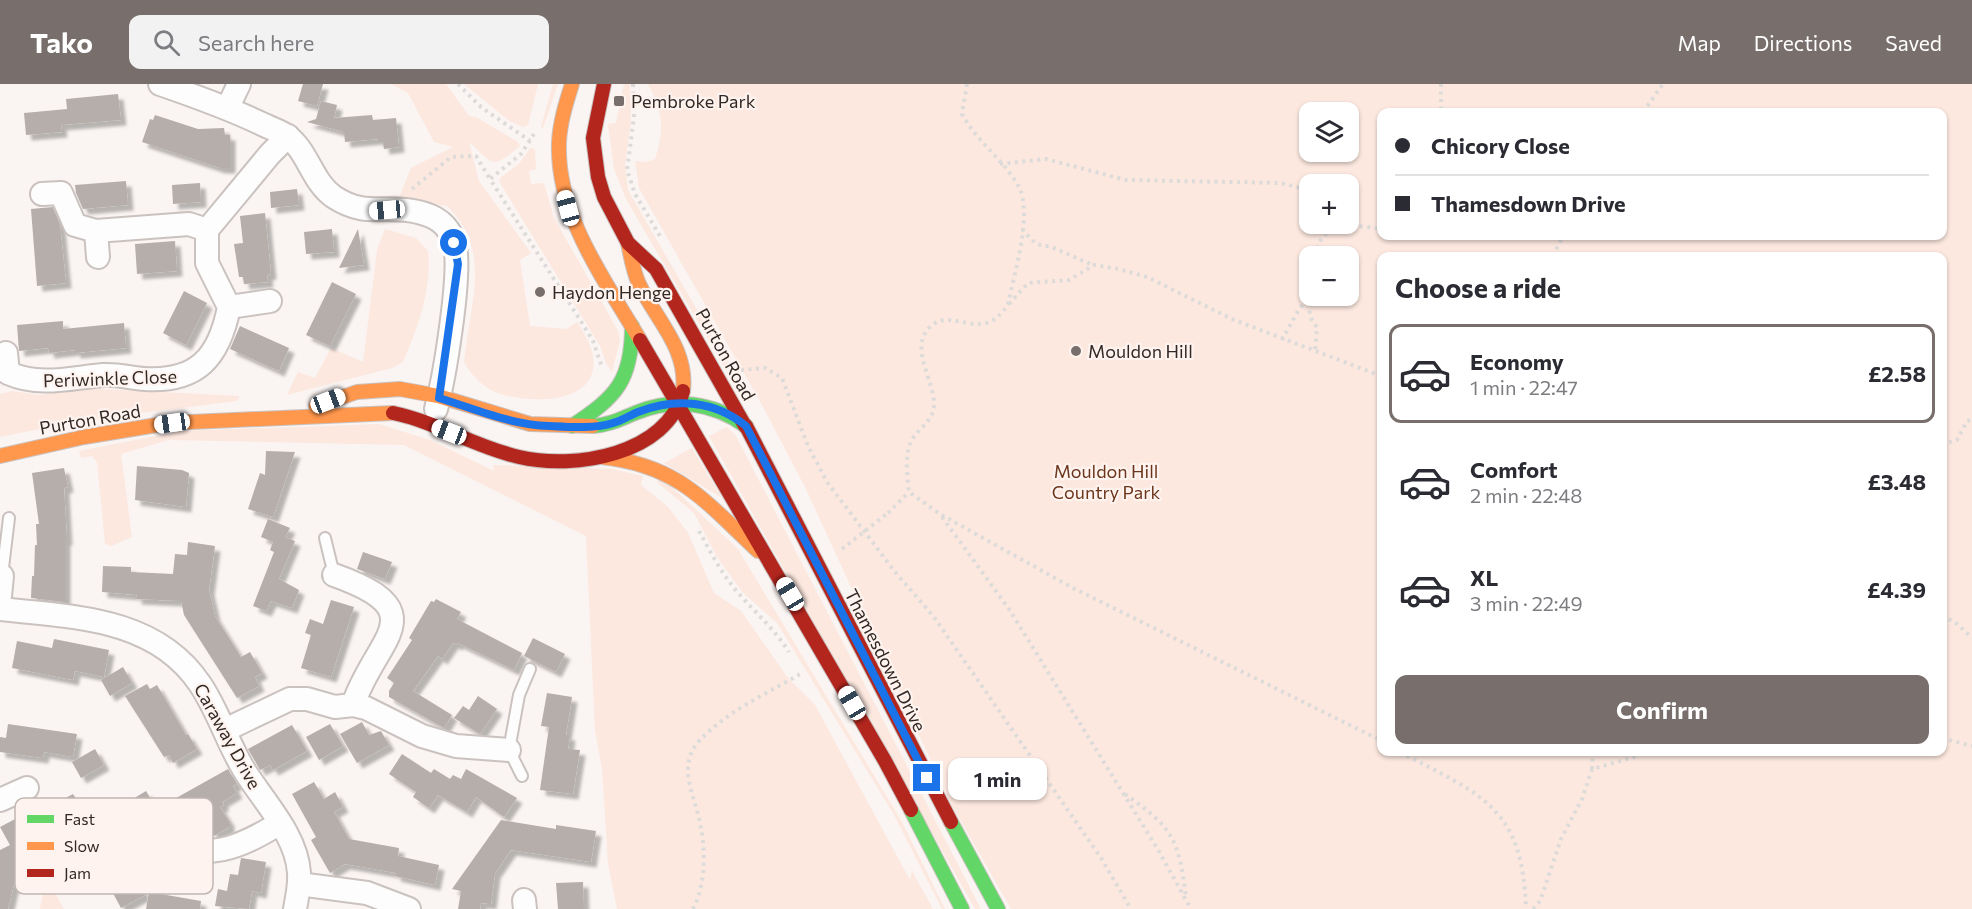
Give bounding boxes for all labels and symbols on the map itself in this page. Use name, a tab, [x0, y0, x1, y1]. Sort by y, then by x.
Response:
place label: Pembroke Park	[631, 90, 756, 112]
marker: Pembroke Park	[612, 94, 626, 108]
car	[555, 188, 581, 228]
car	[368, 199, 406, 221]
route start	[440, 229, 467, 256]
place label: Haydon Henge	[552, 281, 671, 303]
marker: Haydon Henge	[533, 285, 547, 299]
street label: Purton Road	[692, 304, 760, 404]
place label: Mouldon Hill	[1088, 340, 1193, 362]
marker: Mouldon Hill	[1069, 344, 1083, 358]
street label: Periwinkle Close	[43, 365, 177, 391]
car	[308, 386, 348, 416]
street label: Purton Road	[38, 399, 142, 439]
car	[153, 412, 191, 434]
car	[429, 417, 469, 447]
park label: Mouldon Hill Country Park	[1052, 460, 1160, 503]
car	[773, 574, 807, 614]
street label: Thamesdown Drive	[841, 585, 931, 735]
street label: Caraway Drive	[190, 679, 266, 793]
car	[835, 683, 869, 723]
callout: 1 min	[948, 757, 1047, 799]
route end	[913, 764, 940, 791]
legend	[15, 798, 213, 894]
text: Fast	[64, 809, 95, 828]
text: Slow	[64, 836, 100, 855]
text: Jam	[64, 863, 91, 882]

